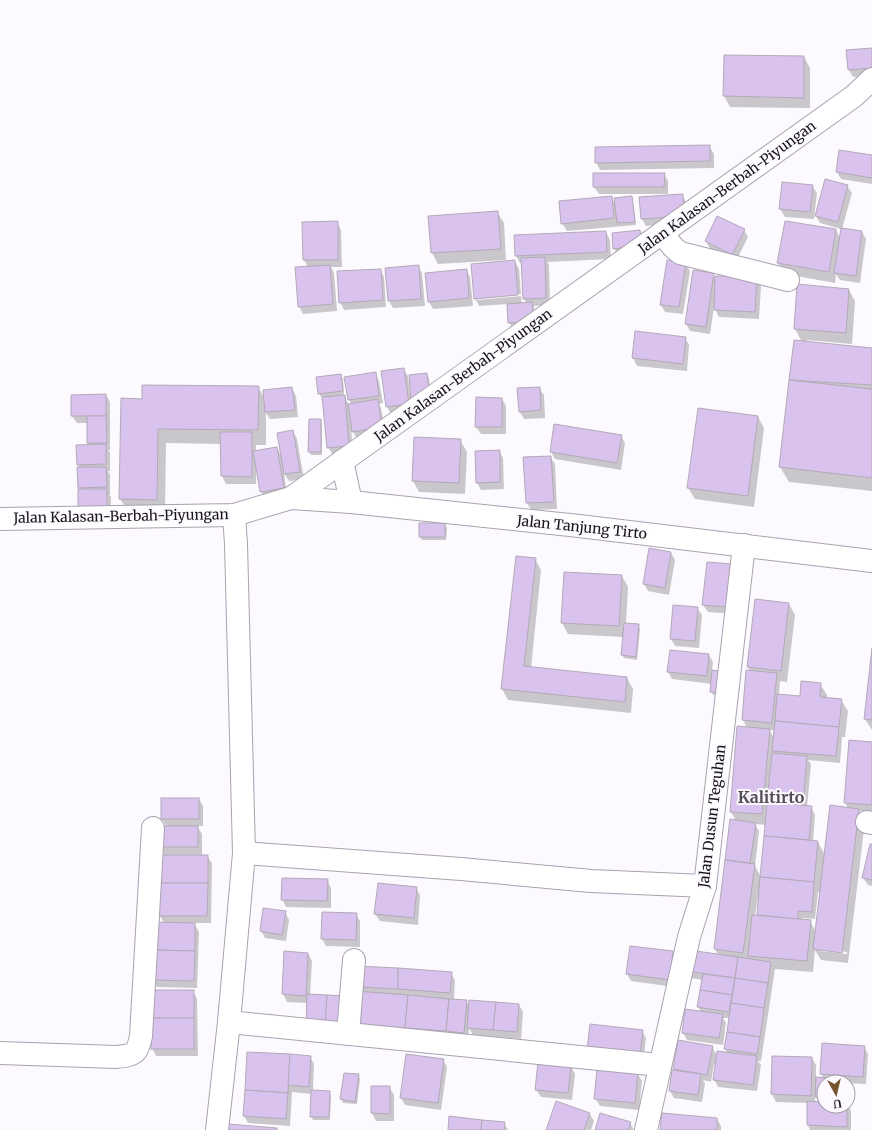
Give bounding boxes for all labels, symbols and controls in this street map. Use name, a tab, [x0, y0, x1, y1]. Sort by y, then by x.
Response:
street label: Jalan Kalasan-Berbah-Piyungan	[634, 116, 819, 258]
street label: Jalan Kalasan-Berbah-Piyungan	[370, 304, 555, 446]
street label: Jalan Kalasan-Berbah-Piyungan	[12, 505, 229, 527]
street label: Jalan Tanjung Tirto	[515, 511, 648, 543]
street label: Jalan Dusun Teguhan	[694, 743, 730, 890]
district label: Kalitirto	[738, 787, 805, 807]
north arrow	[816, 1074, 856, 1114]
text: U	[832, 1096, 842, 1112]

